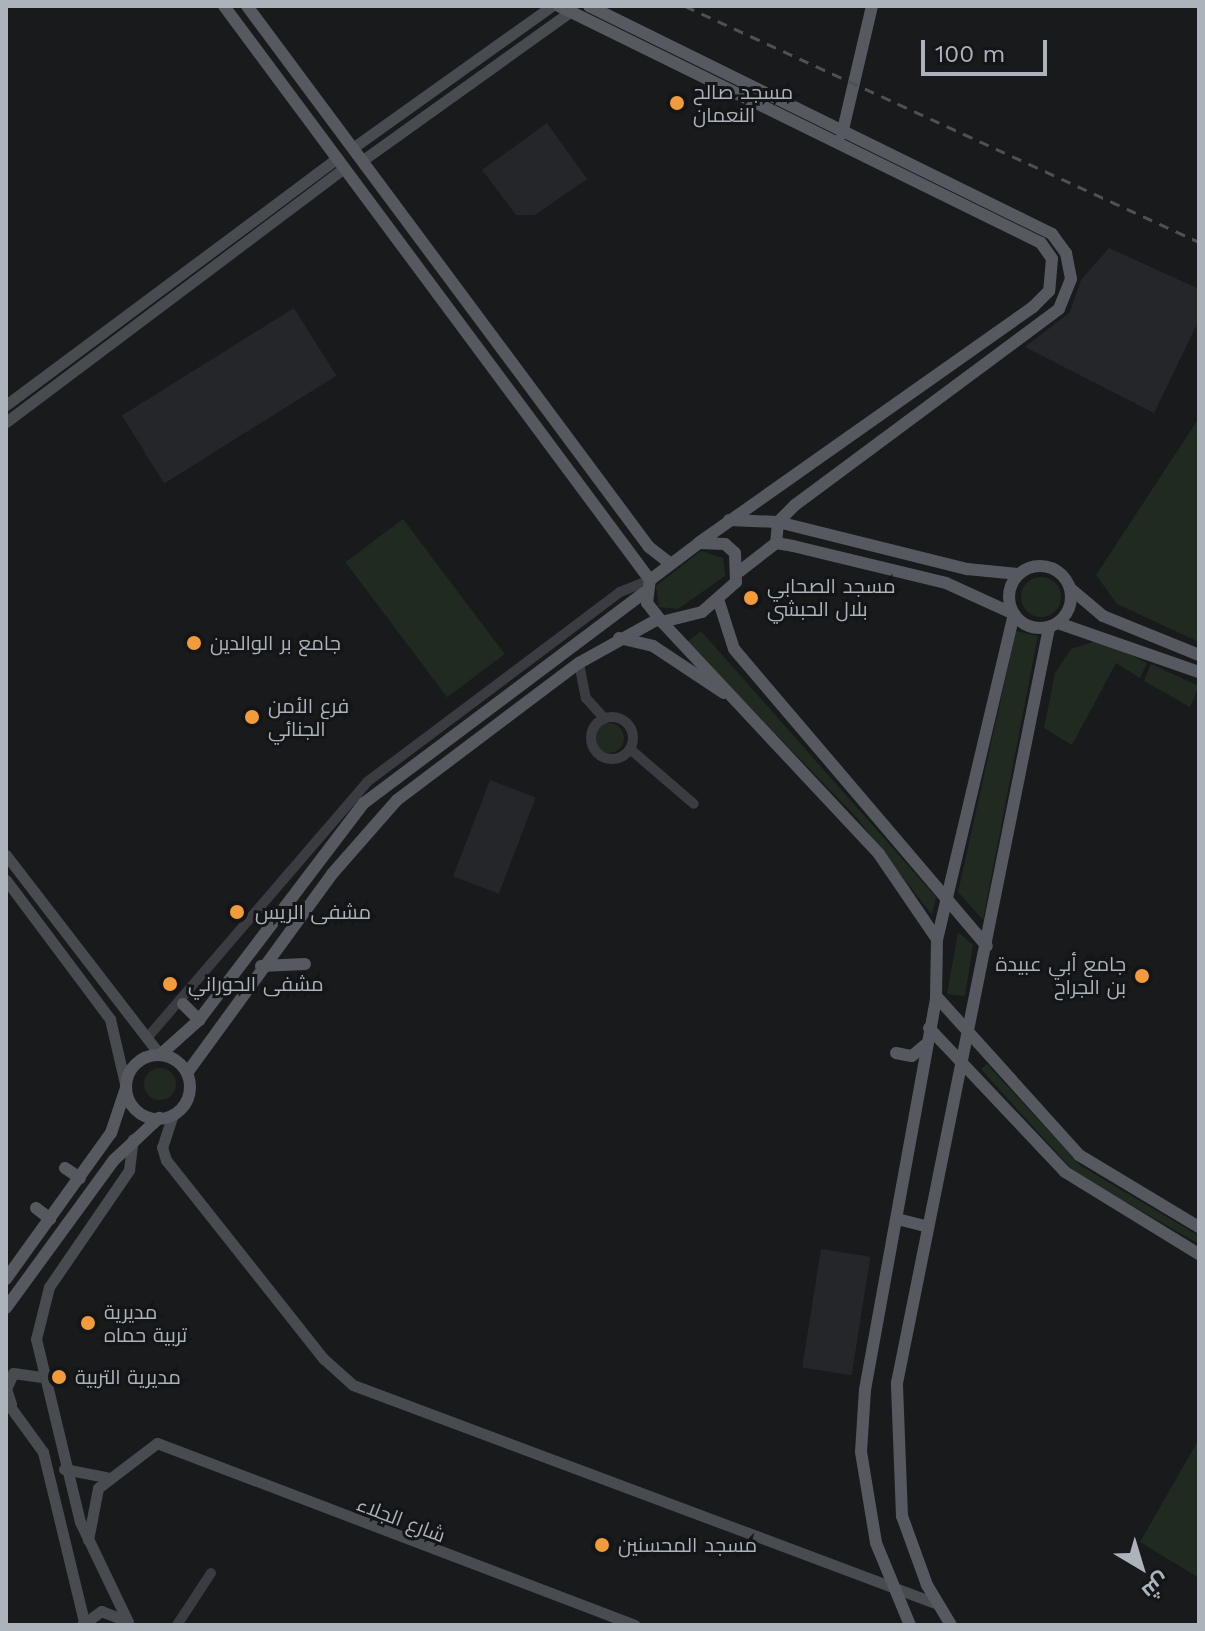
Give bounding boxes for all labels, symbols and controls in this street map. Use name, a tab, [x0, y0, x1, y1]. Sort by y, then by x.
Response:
scale bar	[925, 24, 1051, 74]
text: 100 m	[935, 40, 1005, 68]
place label: مسجد صالح النعمان	[693, 80, 793, 127]
marker: مسجد صالح النعمان	[668, 94, 686, 112]
place label: مسجد الصحابي بلال الحبشي	[767, 574, 896, 621]
marker: مسجد الصحابي بلال الحبشي	[742, 589, 760, 607]
place label: جامع بر الوالدين	[210, 631, 341, 655]
marker: جامع بر الوالدين	[185, 634, 203, 652]
place label: فرع الأمن الجنائي	[268, 694, 349, 741]
marker: فرع الأمن الجنائي	[243, 708, 261, 726]
place label: مشفى الريس	[255, 900, 371, 924]
marker: مشفى الريس	[226, 901, 248, 923]
place label: جامع أبي عبيدة بن الجراح	[996, 952, 1126, 999]
marker: جامع أبي عبيدة بن الجراح	[1133, 967, 1151, 985]
place label: مشفى الحوراني	[188, 972, 323, 996]
marker: مشفى الحوراني	[159, 973, 181, 995]
place label: مديرية تربية حماه	[104, 1300, 187, 1347]
marker: مديرية تربية حماه	[79, 1314, 97, 1332]
place label: مديرية التربية	[75, 1365, 181, 1389]
marker: مديرية التربية	[50, 1368, 68, 1386]
street label: شارع الجلاء	[353, 1492, 449, 1548]
north arrow	[1101, 1527, 1181, 1607]
place label: مسجد المحسنين	[618, 1533, 757, 1557]
marker: مسجد المحسنين	[593, 1536, 611, 1554]
text: ش	[1137, 1568, 1175, 1605]

